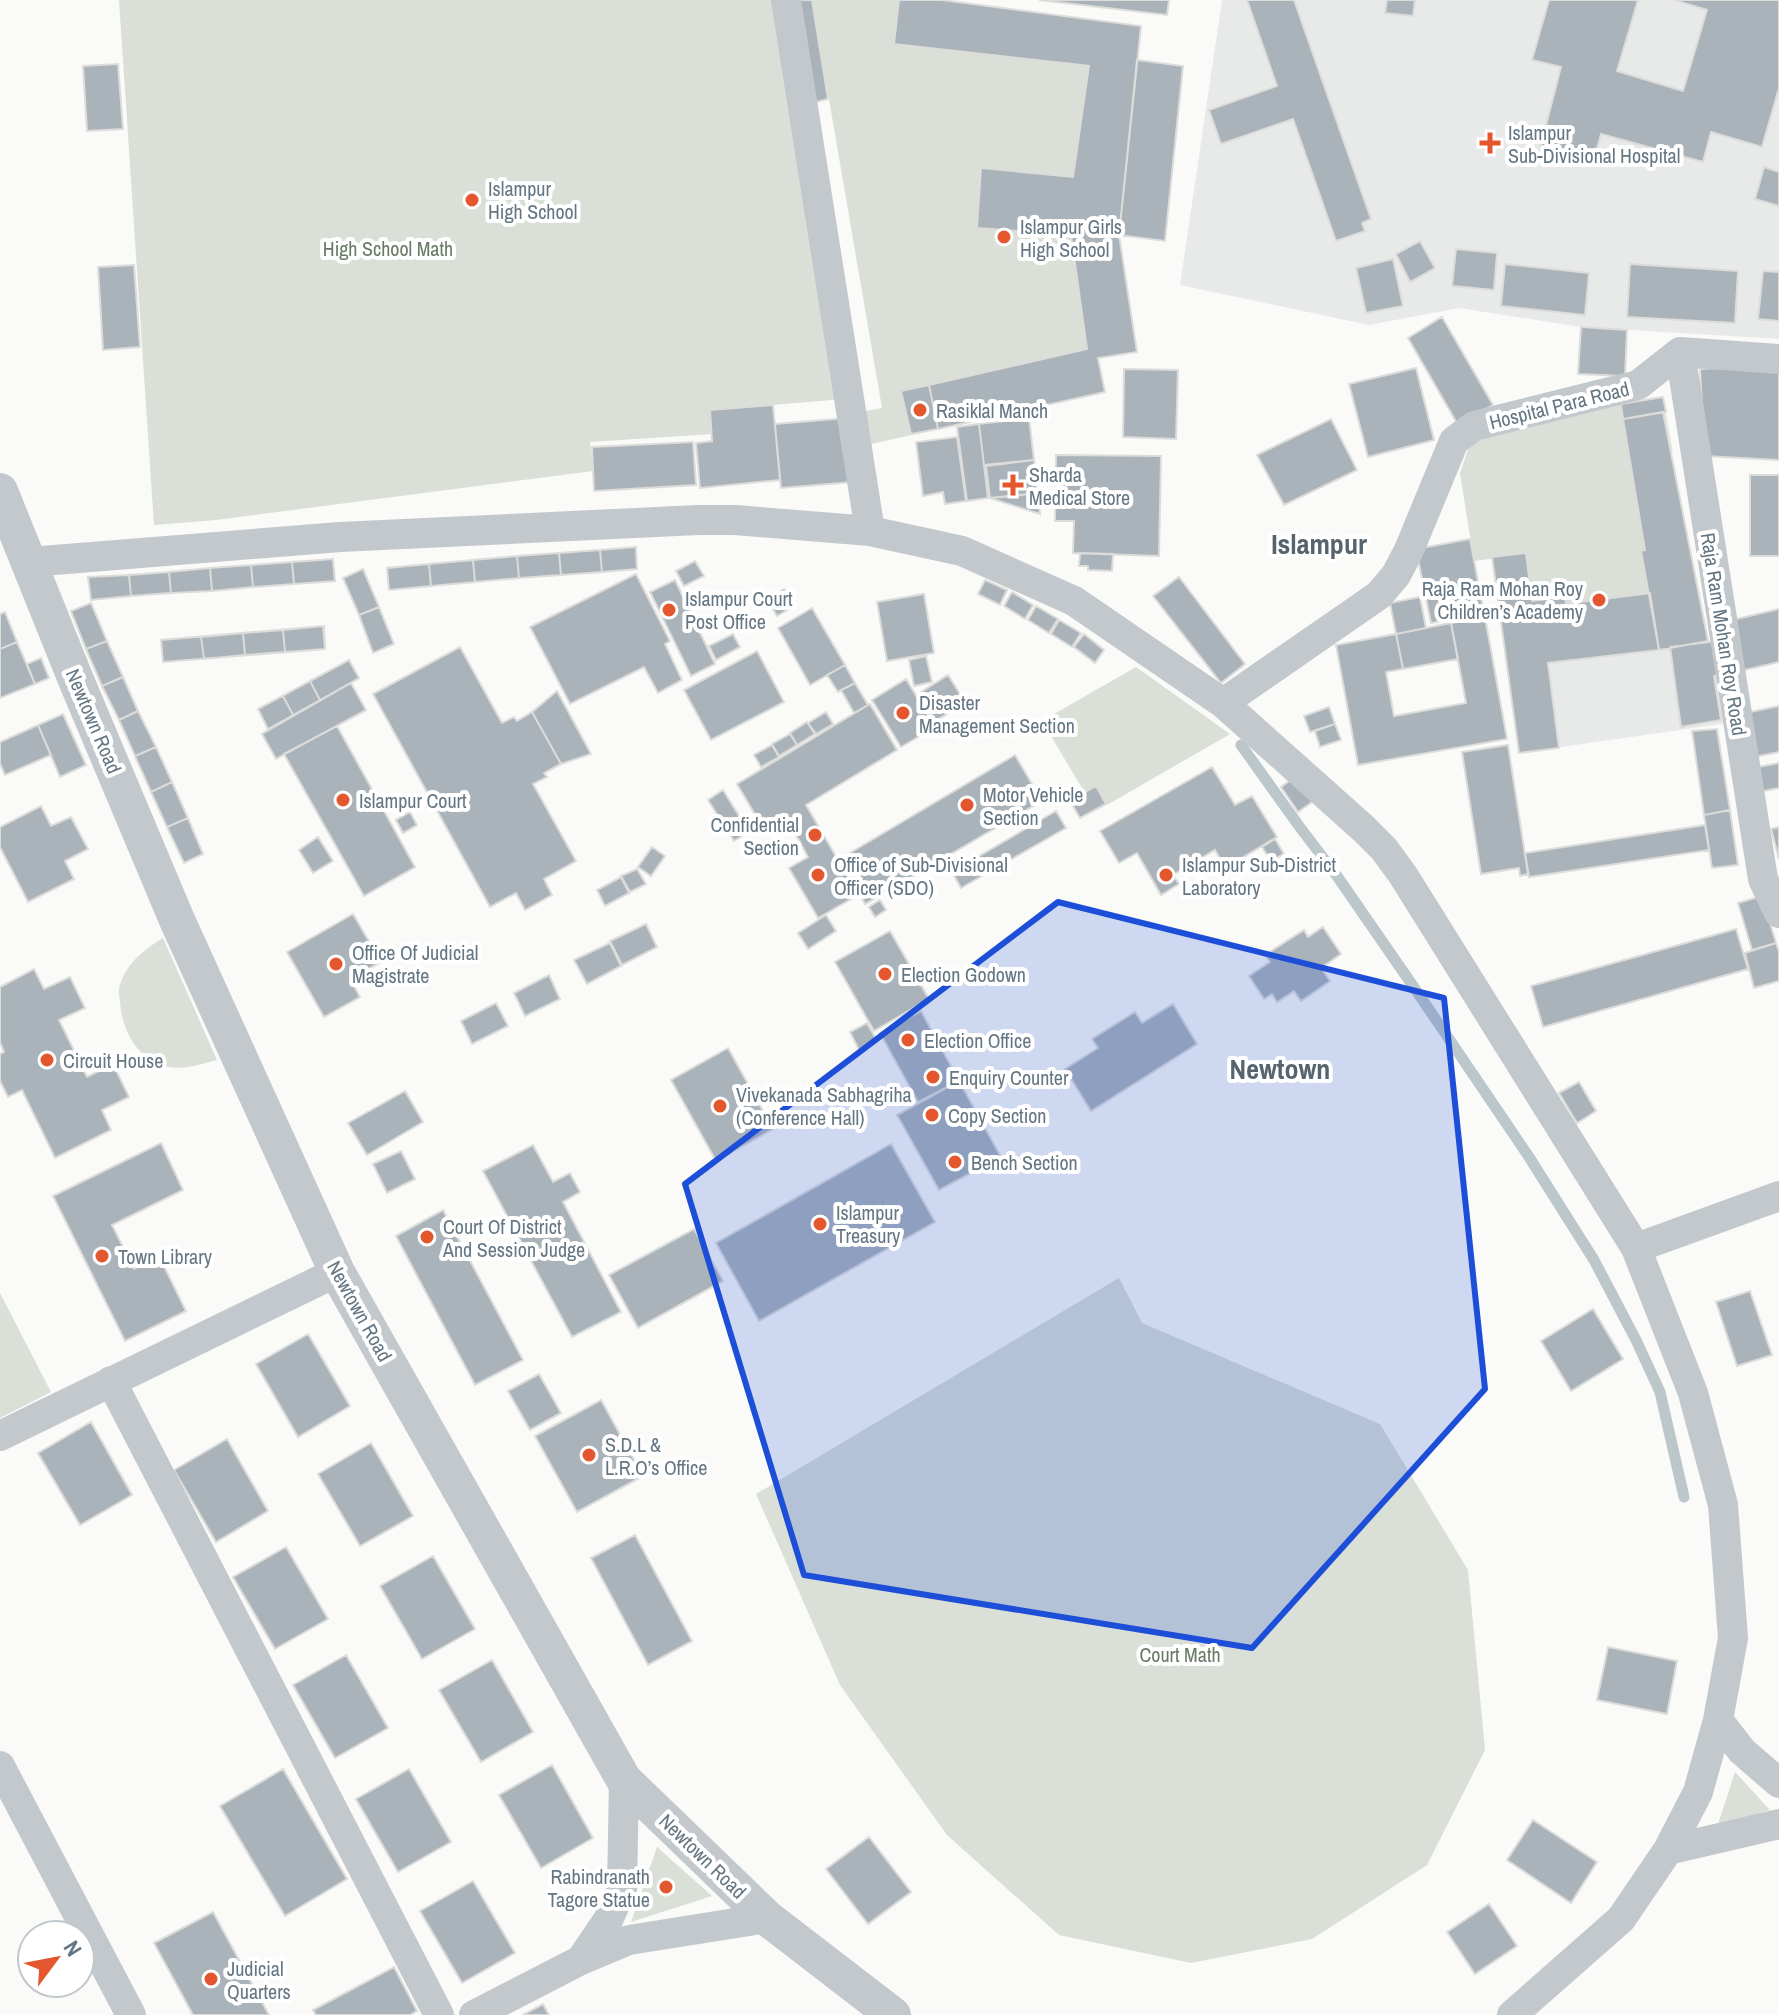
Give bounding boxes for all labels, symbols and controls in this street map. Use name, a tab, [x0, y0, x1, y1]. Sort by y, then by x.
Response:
place label: Islampur Sub-Divisional Hospital	[1508, 119, 1680, 169]
marker: Islampur Sub-Divisional Hospital	[1479, 132, 1501, 154]
place label: Islampur High School	[488, 175, 577, 225]
marker: Islampur High School	[463, 191, 481, 209]
place label: Islampur Girls High School	[1020, 213, 1122, 263]
marker: Islampur Girls High School	[995, 228, 1013, 246]
park label: High School Math	[323, 235, 453, 262]
street label: Hospital Para Road	[1486, 375, 1632, 435]
place label: Rasiklal Manch	[936, 397, 1048, 424]
marker: Rasiklal Manch	[911, 401, 929, 419]
place label: Sharda Medical Store	[1029, 461, 1130, 511]
marker: Sharda Medical Store	[1004, 476, 1022, 494]
district label: Islampur	[1271, 525, 1367, 563]
street label: Raja Ram Mohan Roy Road	[1695, 531, 1753, 737]
place label: Raja Ram Mohan Roy Children’s Academy	[1422, 575, 1584, 625]
place label: Islampur Court Post Office	[685, 585, 793, 635]
marker: Raja Ram Mohan Roy Children’s Academy	[1590, 591, 1608, 609]
marker: Islampur Court Post Office	[660, 601, 678, 619]
street label: Newtown Road	[60, 665, 128, 777]
place label: Disaster Management Section	[919, 689, 1075, 739]
marker: Disaster Management Section	[894, 704, 912, 722]
place label: Motor Vehicle Section	[983, 781, 1083, 831]
place label: Islampur Court	[359, 787, 467, 814]
marker: Islampur Court	[334, 791, 352, 809]
marker: Motor Vehicle Section	[958, 796, 976, 814]
place label: Confidential Section	[711, 811, 799, 861]
marker: Confidential Section	[806, 826, 824, 844]
place label: Office of Sub-Divisional Officer (SDO)	[834, 851, 1008, 901]
place label: Islampur Sub-District Laboratory	[1182, 851, 1336, 901]
marker: Office of Sub-Divisional Officer (SDO)	[809, 866, 827, 884]
marker: Islampur Sub-District Laboratory	[1157, 866, 1175, 884]
place label: Office Of Judicial Magistrate	[352, 939, 478, 989]
marker: Office Of Judicial Magistrate	[327, 955, 345, 973]
place label: Election Godown	[901, 961, 1026, 988]
marker: Election Godown	[876, 965, 894, 983]
place label: Election Office	[924, 1027, 1031, 1054]
marker: Election Office	[899, 1031, 917, 1049]
place label: Circuit House	[63, 1047, 163, 1074]
district label: Newtown	[1230, 1050, 1330, 1088]
marker: Circuit House	[38, 1051, 56, 1069]
place label: Enquiry Counter	[949, 1064, 1069, 1091]
marker: Enquiry Counter	[924, 1068, 942, 1086]
place label: Vivekanada Sabhagriha (Conference Hall)	[736, 1081, 912, 1131]
marker: Vivekanada Sabhagriha (Conference Hall)	[711, 1097, 729, 1115]
place label: Copy Section	[948, 1102, 1046, 1129]
marker: Copy Section	[923, 1106, 941, 1124]
place label: Bench Section	[971, 1149, 1078, 1176]
marker: Bench Section	[946, 1153, 964, 1171]
place label: Islampur Treasury	[836, 1199, 901, 1249]
place label: Court Of District And Session Judge	[442, 1213, 585, 1263]
marker: Islampur Treasury	[811, 1215, 829, 1233]
marker: Court Of District And Session Judge	[418, 1228, 436, 1246]
place label: Town Library	[118, 1243, 213, 1270]
marker: Town Library	[93, 1247, 111, 1265]
street label: Newtown Road	[321, 1256, 399, 1366]
place label: S.D.L & L.R.O’s Office	[605, 1431, 707, 1481]
marker: S.D.L & L.R.O’s Office	[580, 1446, 598, 1464]
park label: Court Math	[1139, 1641, 1221, 1668]
street label: Newtown Road	[654, 1808, 752, 1904]
place label: Rabindranath Tagore Statue	[548, 1863, 650, 1913]
marker: Rabindranath Tagore Statue	[657, 1878, 675, 1896]
north arrow	[16, 1919, 96, 1999]
text: N	[57, 1935, 89, 1962]
place label: Judicial Quarters	[227, 1955, 291, 2005]
marker: Judicial Quarters	[202, 1970, 220, 1988]

